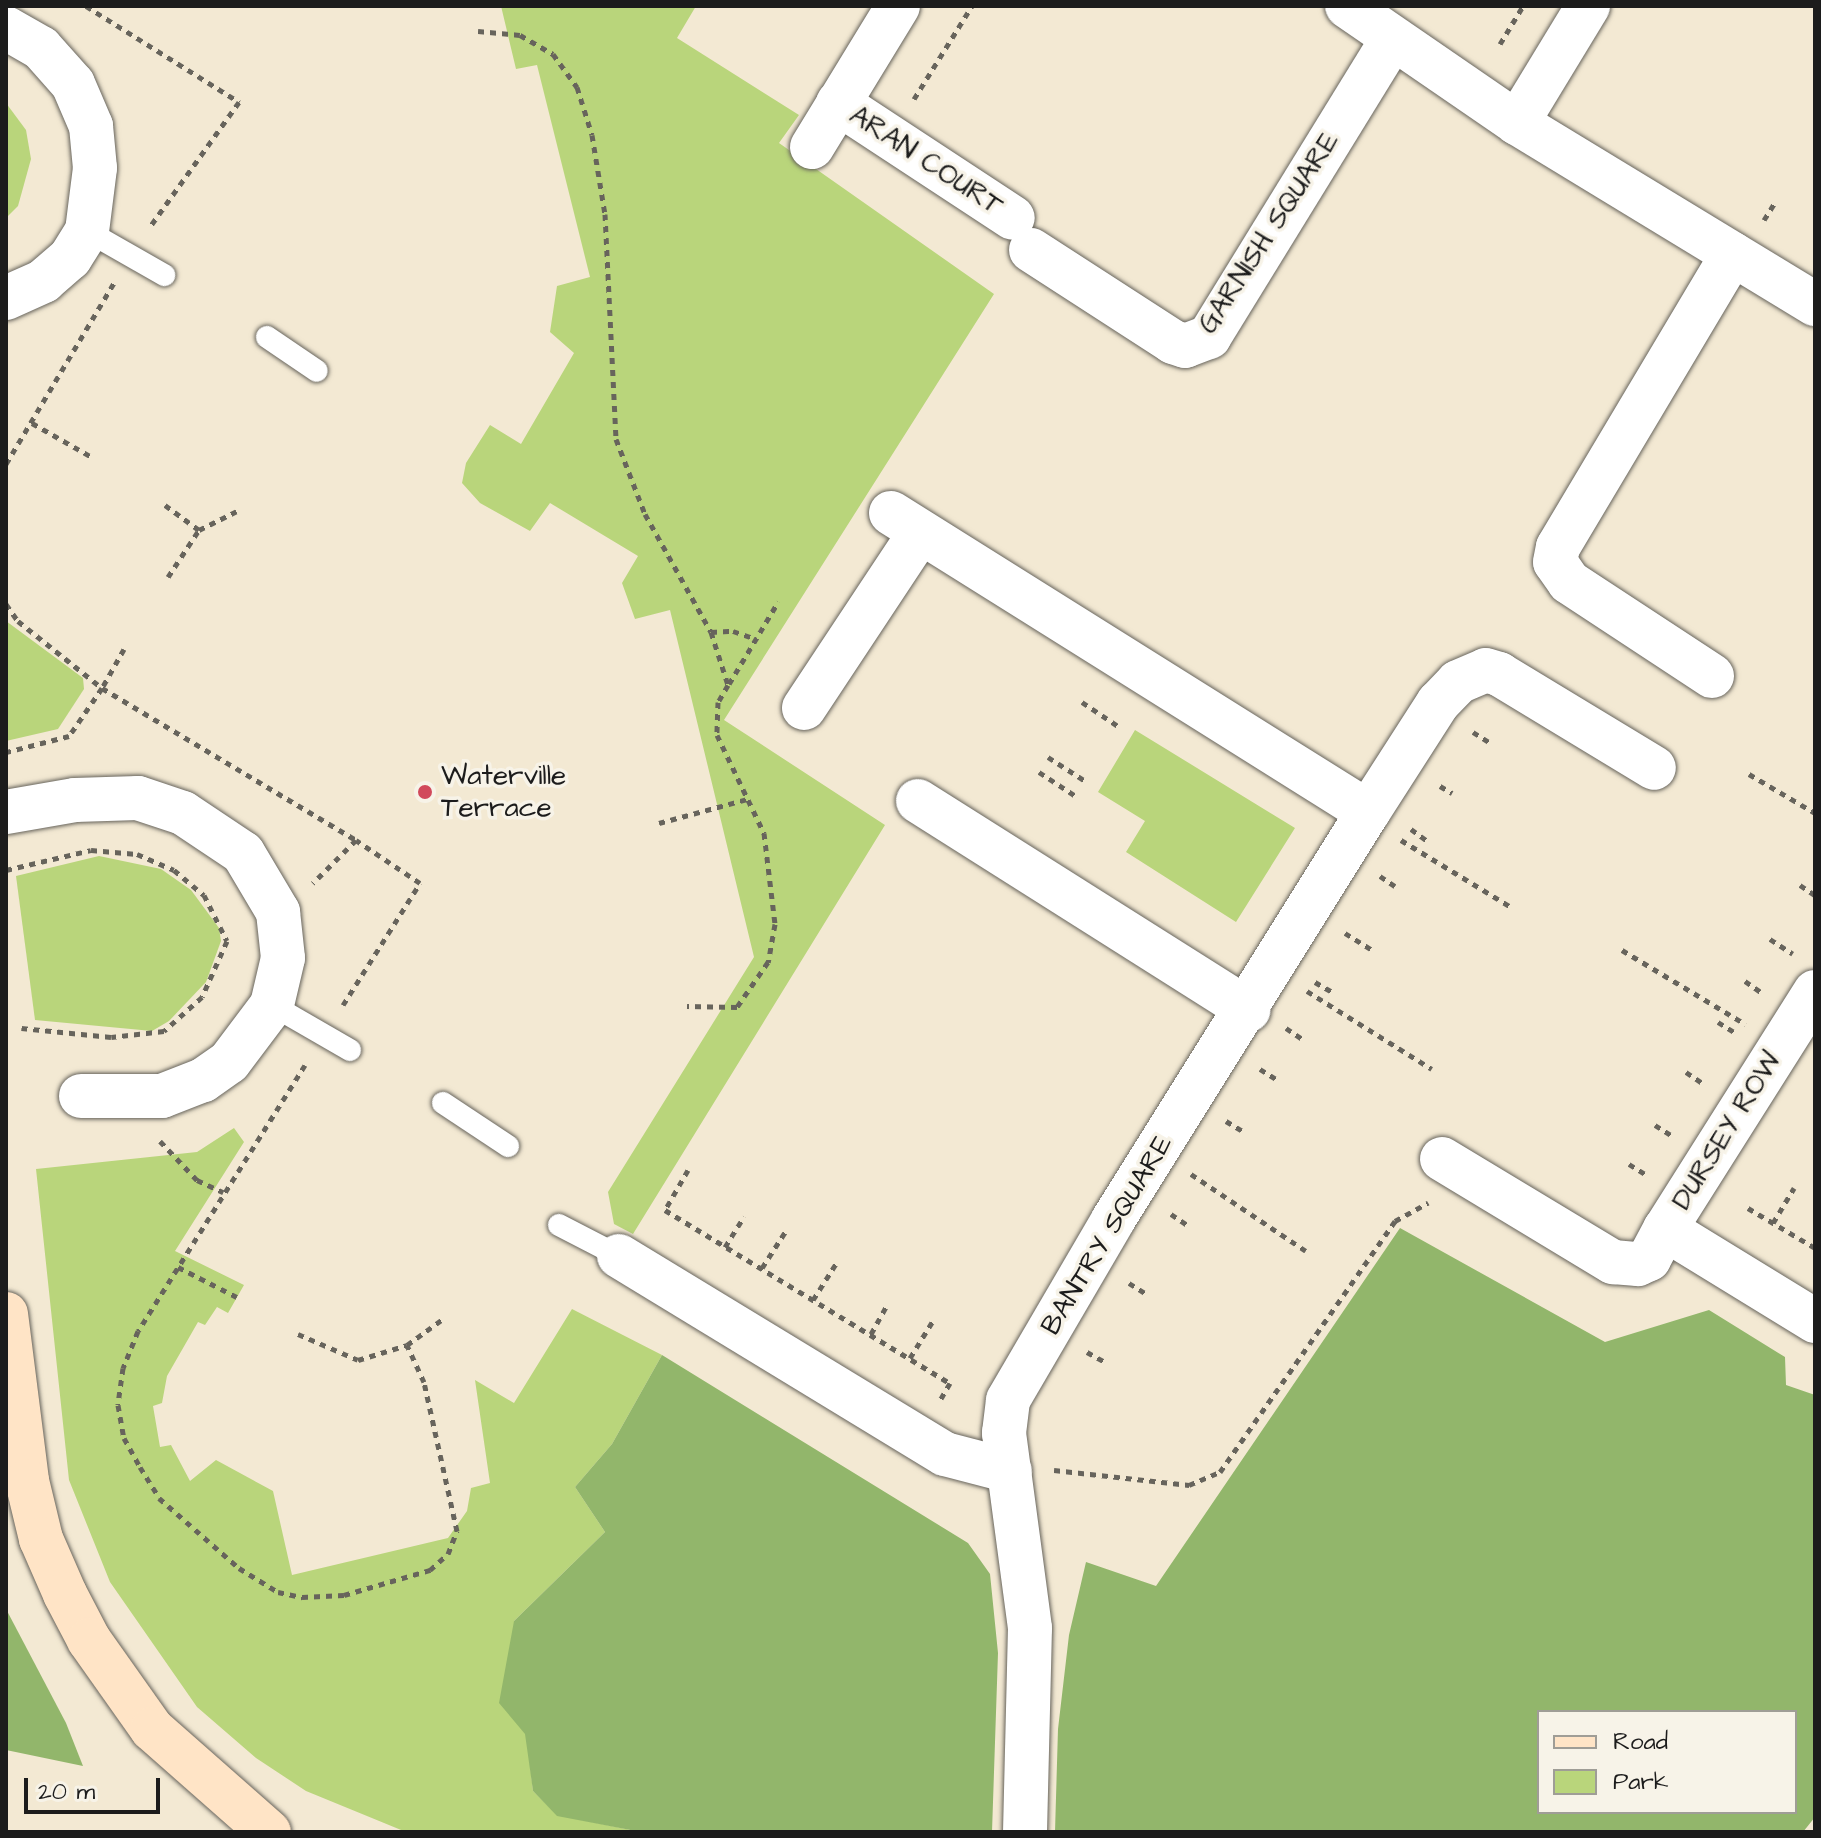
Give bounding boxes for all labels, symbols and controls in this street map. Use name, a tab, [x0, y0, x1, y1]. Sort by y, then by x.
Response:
street label: ARAN COURT	[843, 99, 1009, 223]
street label: GARNISH SQUARE	[1191, 126, 1347, 340]
place label: Waterville Terrace	[441, 759, 566, 825]
marker: Waterville Terrace	[416, 783, 434, 801]
street label: DURSEY ROW	[1665, 1046, 1789, 1216]
street label: BANTRY SQUARE	[1034, 1129, 1180, 1341]
legend	[1537, 1710, 1797, 1814]
text: Road	[1613, 1725, 1668, 1759]
scale bar	[28, 1762, 164, 1812]
text: Park	[1613, 1765, 1669, 1799]
text: 20 m	[38, 1775, 95, 1809]

